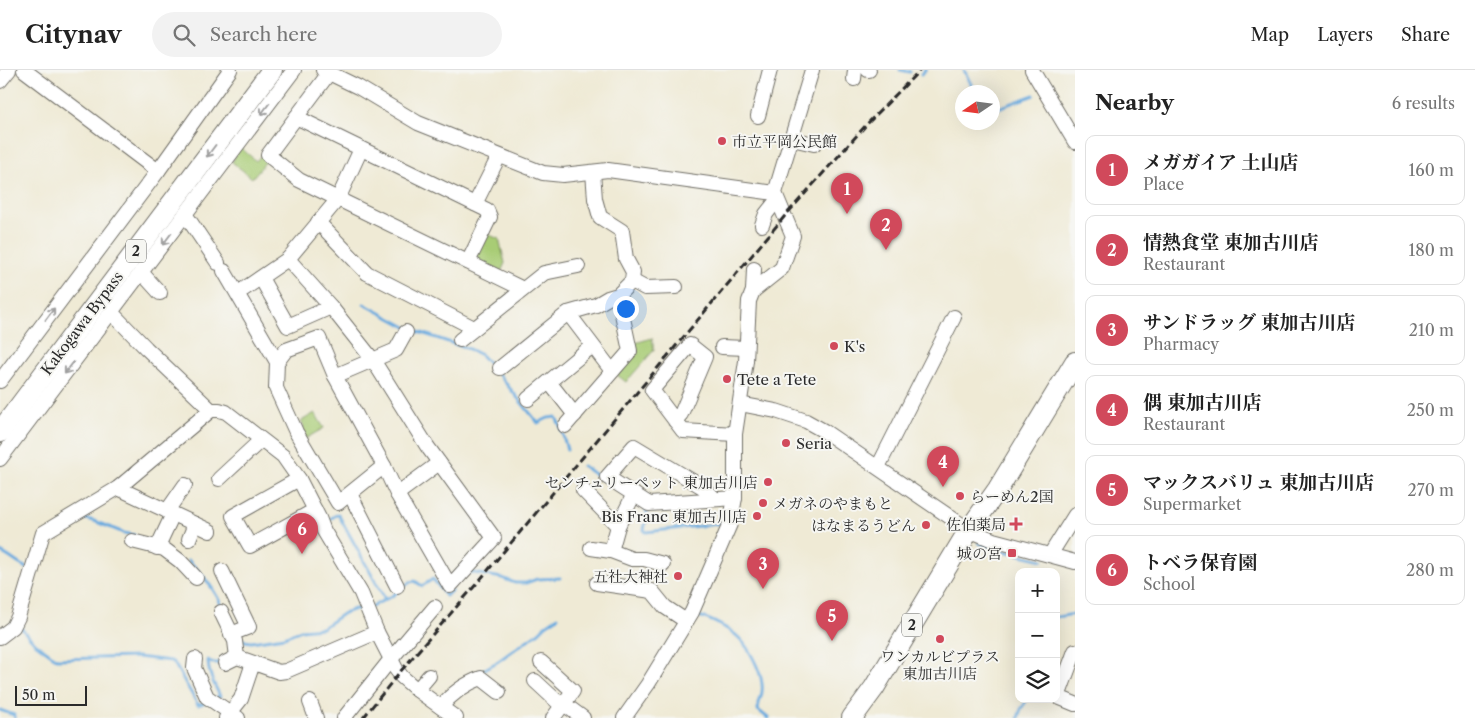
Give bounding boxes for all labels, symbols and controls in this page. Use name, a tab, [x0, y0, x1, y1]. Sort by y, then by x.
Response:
search box	[152, 12, 502, 57]
text: Citynav	[25, 20, 122, 49]
icon: search	[170, 21, 198, 49]
text: Search here	[210, 23, 317, 46]
text: Map	[1251, 24, 1289, 46]
text: Layers	[1317, 24, 1373, 46]
text: Share	[1401, 24, 1450, 46]
north arrow	[955, 85, 1000, 130]
text: Nearby	[1095, 90, 1174, 115]
text: 6 results	[1392, 93, 1455, 113]
one-way arrow	[260, 102, 270, 116]
place label: 市立平岡公民館	[732, 132, 837, 151]
marker: 市立平岡公民館	[716, 135, 728, 147]
one-way arrow	[206, 144, 216, 158]
text: メガガイア 土山店	[1143, 151, 1299, 174]
text: 1	[1108, 160, 1116, 180]
text: 160 m	[1409, 160, 1454, 180]
pin: 1	[831, 173, 863, 214]
text: Place	[1143, 174, 1184, 194]
pin: 2	[870, 209, 902, 250]
text: 情熱食堂 東加古川店	[1143, 231, 1319, 254]
one-way arrow	[162, 232, 172, 246]
road number: 2	[126, 240, 146, 262]
text: 2	[1107, 240, 1117, 260]
text: 180 m	[1408, 240, 1454, 260]
text: Restaurant	[1143, 254, 1225, 274]
street label: Kakogawa Bypass	[37, 267, 127, 379]
your location	[613, 296, 639, 322]
one-way arrow	[45, 308, 56, 321]
text: サンドラッグ 東加古川店	[1143, 311, 1355, 334]
text: 3	[1107, 320, 1117, 340]
text: 210 m	[1409, 320, 1454, 340]
text: Pharmacy	[1143, 334, 1219, 354]
place label: K's	[844, 337, 865, 356]
marker: K's	[828, 340, 840, 352]
one-way arrow	[64, 361, 74, 375]
place label: Tete a Tete	[737, 370, 816, 389]
marker: Tete a Tete	[721, 373, 733, 385]
text: 偶 東加古川店	[1143, 391, 1262, 414]
text: 4	[1107, 400, 1117, 420]
text: 250 m	[1407, 400, 1454, 420]
text: Restaurant	[1143, 414, 1225, 434]
place label: Seria	[796, 434, 832, 453]
marker: Seria	[780, 437, 792, 449]
pin: 4	[927, 446, 959, 487]
text: マックスバリュ 東加古川店	[1143, 471, 1374, 494]
place label: センチュリーペット 東加古川店	[544, 473, 758, 492]
marker: センチュリーペット 東加古川店	[762, 476, 774, 488]
text: 5	[1108, 480, 1116, 500]
text: 270 m	[1408, 480, 1454, 500]
place label: らーめん2国	[970, 487, 1054, 506]
marker: らーめん2国	[954, 490, 966, 502]
place label: メガネのやまもと	[773, 494, 893, 513]
text: Supermarket	[1143, 494, 1241, 514]
marker: メガネのやまもと	[757, 497, 769, 509]
place label: Bis Franc 東加古川店	[601, 507, 747, 526]
marker: Bis Franc 東加古川店	[751, 510, 763, 522]
pin: 6	[286, 513, 318, 554]
place label: 佐伯薬局	[946, 515, 1006, 534]
place label: はなまるうどん	[811, 516, 916, 535]
marker: 佐伯薬局	[1010, 518, 1022, 530]
marker: はなまるうどん	[920, 519, 932, 531]
place label: 城の宮	[957, 544, 1002, 563]
marker: 城の宮	[1006, 547, 1018, 559]
pin: 3	[747, 548, 779, 589]
text: トベラ保育園	[1143, 551, 1257, 574]
text: 6	[1107, 560, 1117, 580]
text: 280 m	[1406, 560, 1454, 580]
place label: 五社大神社	[593, 567, 668, 586]
map controls	[1015, 568, 1060, 703]
button: +	[1015, 568, 1060, 613]
marker: 五社大神社	[672, 570, 684, 582]
text: School	[1143, 574, 1195, 594]
pin: 5	[816, 600, 848, 641]
button: −	[1015, 613, 1060, 658]
road number: 2	[902, 614, 922, 636]
marker: ワンカルビプラス 東加古川店	[934, 633, 946, 645]
place label: ワンカルビプラス 東加古川店	[880, 647, 1000, 683]
button: layers	[1015, 658, 1060, 703]
scale bar	[15, 683, 88, 706]
text: 50 m	[22, 686, 55, 704]

